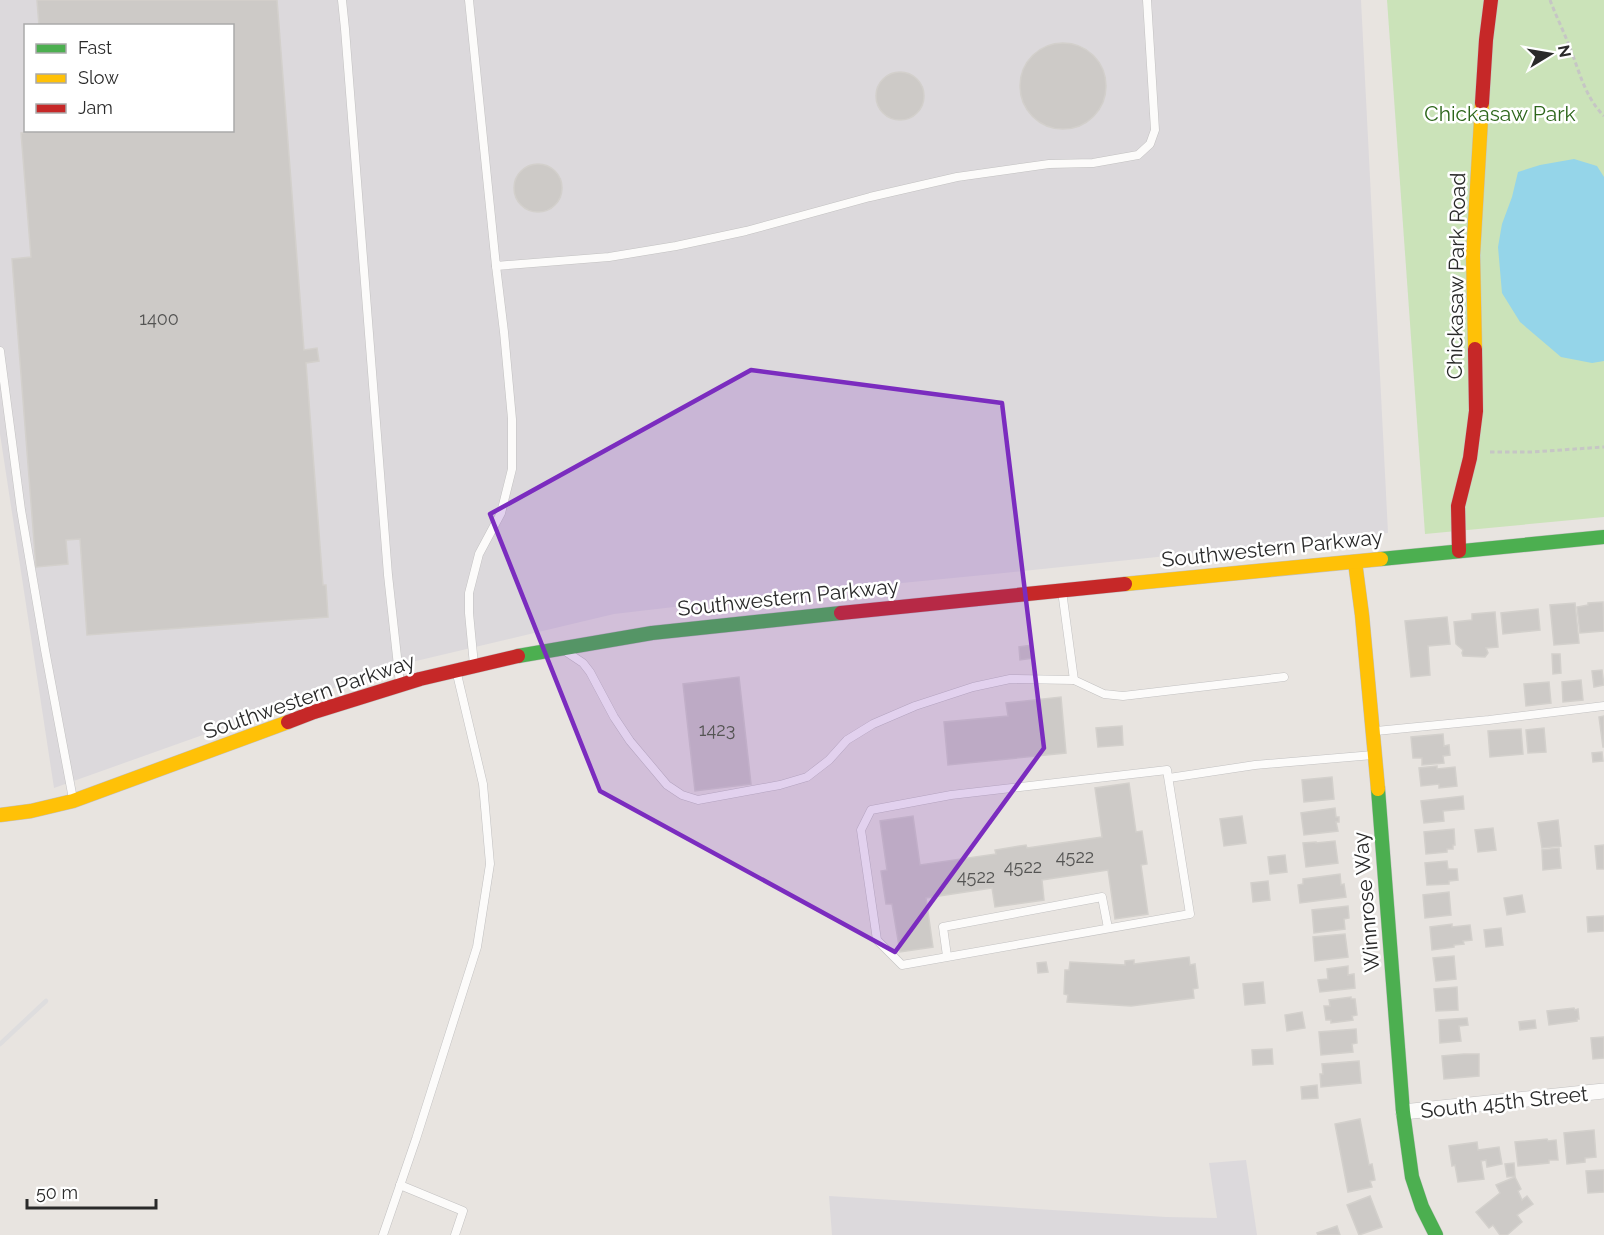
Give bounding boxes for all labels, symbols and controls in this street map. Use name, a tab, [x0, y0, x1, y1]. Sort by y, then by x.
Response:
legend	[24, 24, 234, 132]
north arrow	[1520, 24, 1580, 84]
text: Fast	[78, 37, 112, 58]
text: N	[1554, 43, 1575, 59]
text: Slow	[78, 67, 119, 88]
text: Jam	[78, 97, 113, 118]
park label: Chickasaw Park	[1424, 101, 1576, 126]
street label: Chickasaw Park Road	[1442, 172, 1470, 380]
house number: 1400	[139, 308, 179, 329]
street label: Southwestern Parkway	[1160, 524, 1384, 572]
street label: Southwestern Parkway	[676, 573, 900, 621]
street label: Southwestern Parkway	[200, 648, 418, 744]
house number: 1423	[699, 719, 735, 740]
street label: Winnrose Way	[1347, 831, 1385, 973]
house number: 4522	[1056, 846, 1094, 867]
house number: 4522	[1004, 856, 1042, 877]
house number: 4522	[957, 866, 995, 887]
street label: South 45th Street	[1419, 1081, 1589, 1123]
scale bar	[27, 1172, 156, 1210]
text: 50 m	[36, 1182, 78, 1203]

